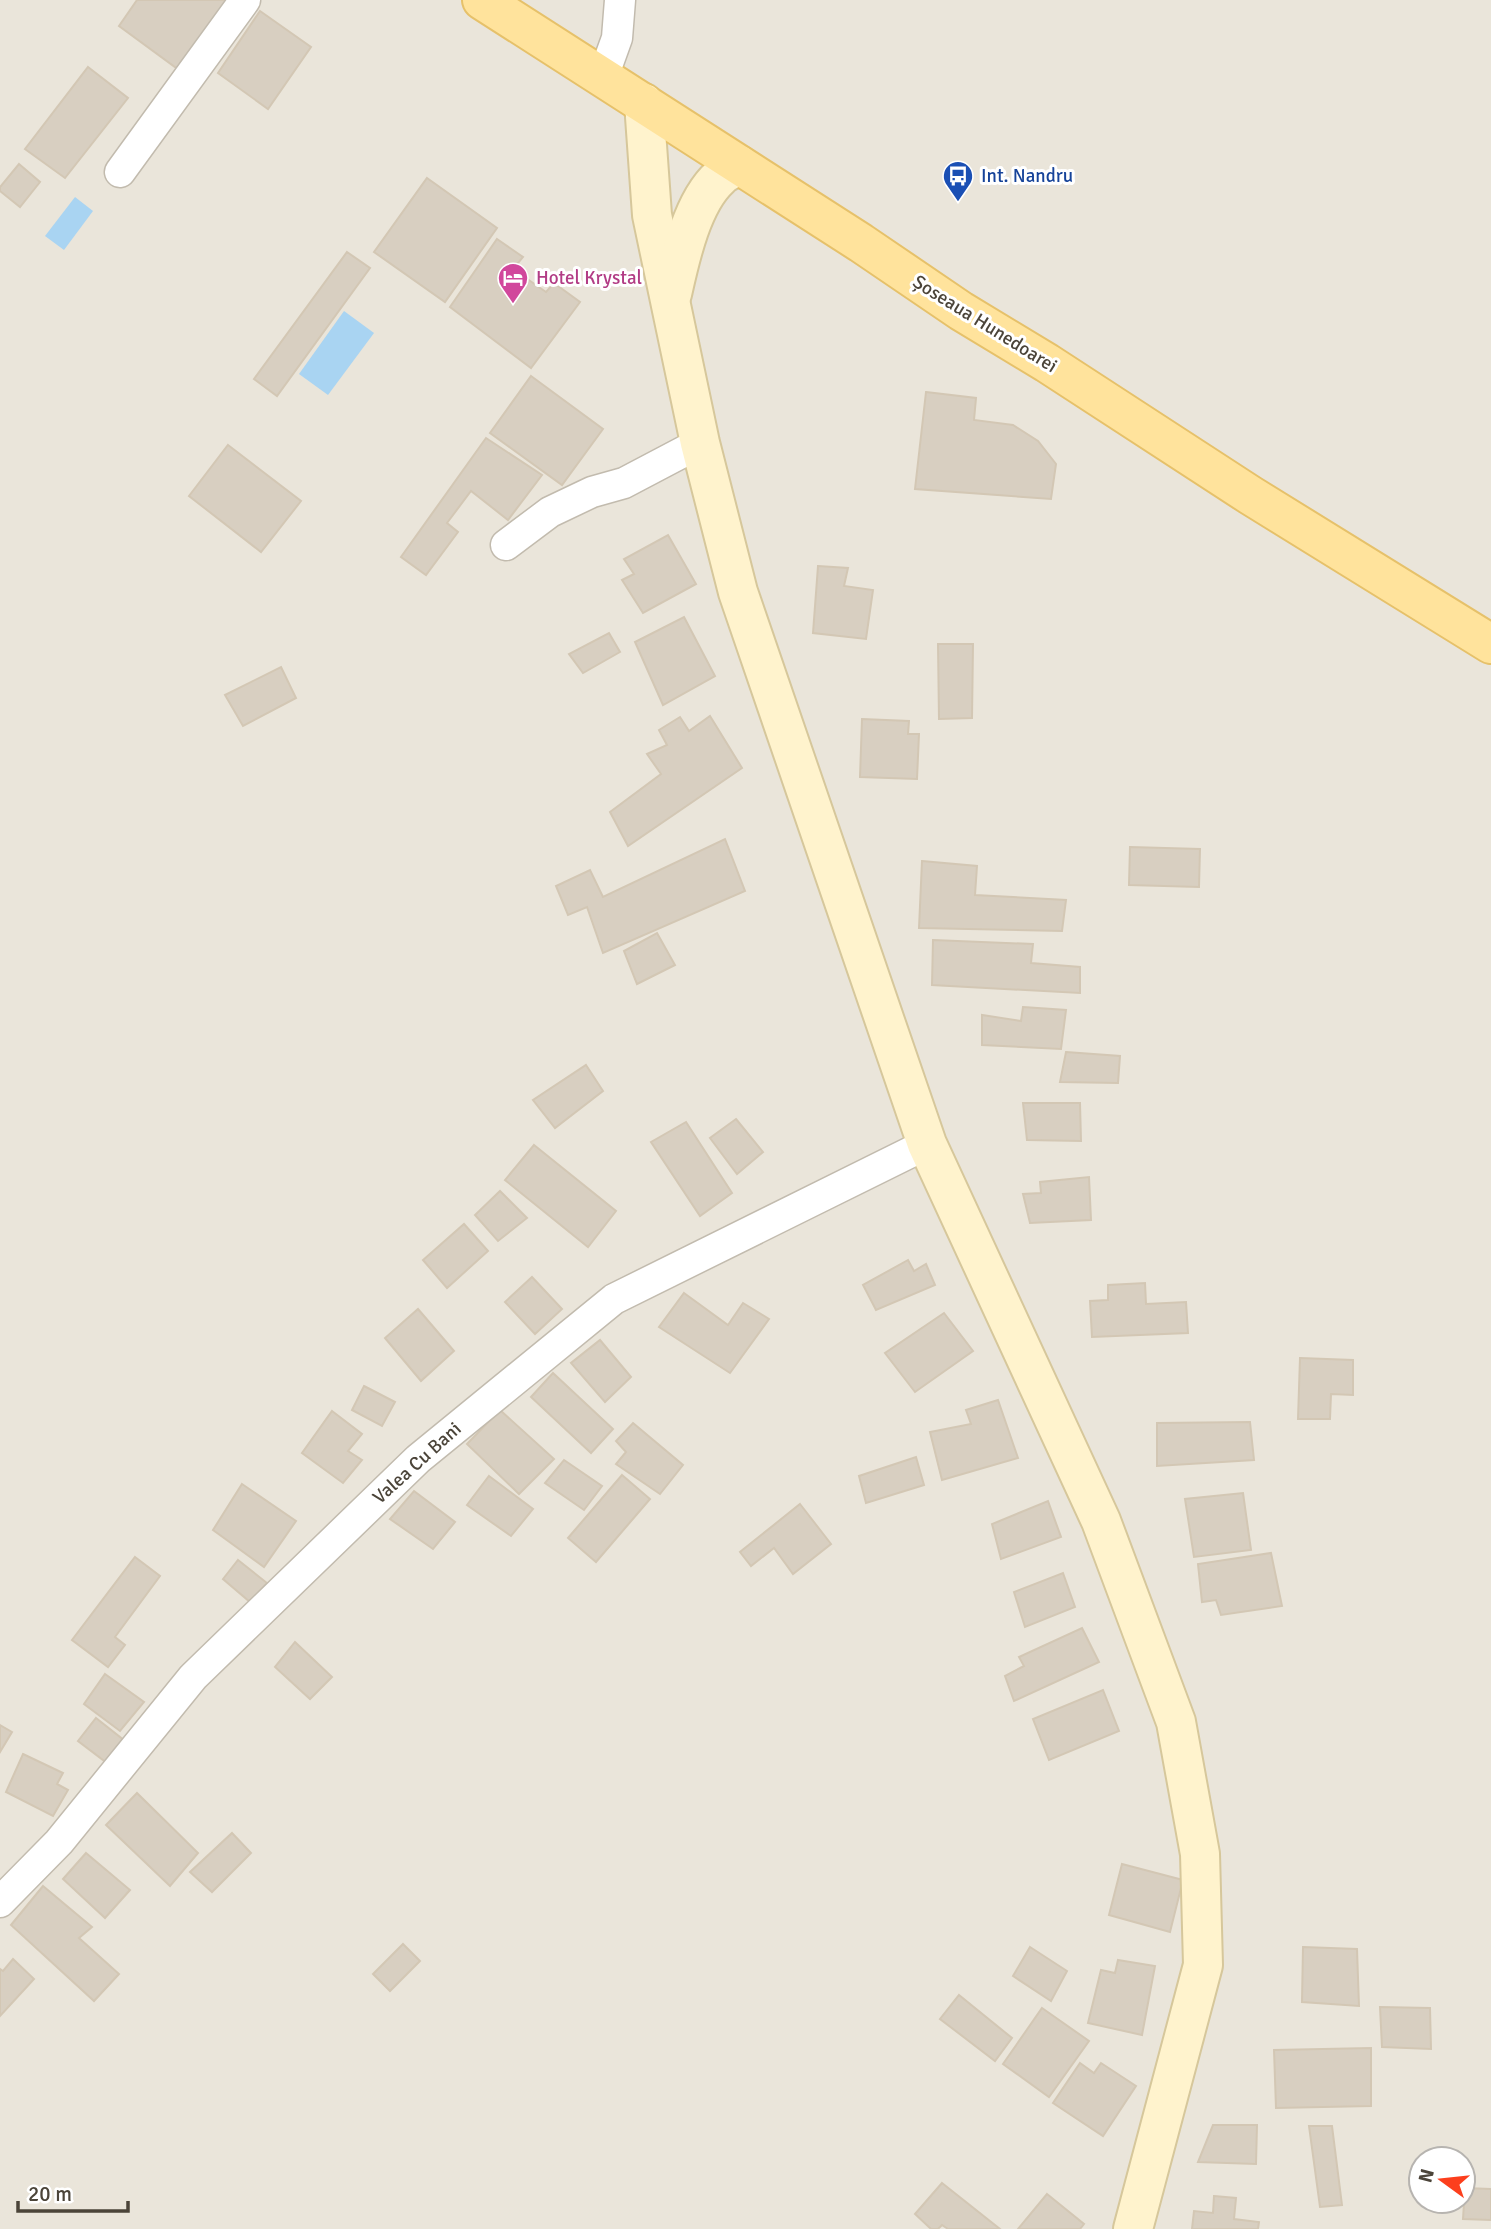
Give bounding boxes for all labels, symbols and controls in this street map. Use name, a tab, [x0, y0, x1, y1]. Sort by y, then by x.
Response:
bus stop icon: Int. Nandru	[941, 159, 975, 203]
place label: Int. Nandru	[981, 164, 1073, 188]
hotel icon: Hotel Krystal	[496, 261, 530, 305]
place label: Hotel Krystal	[536, 266, 642, 290]
street label: Șoseaua Hunedoarei	[908, 270, 1062, 378]
street label: Valea Cu Bani	[368, 1417, 466, 1509]
north arrow	[1407, 2145, 1477, 2215]
text: N	[1413, 2166, 1440, 2185]
scale bar	[18, 2170, 128, 2214]
text: 20 m	[28, 2181, 72, 2207]

